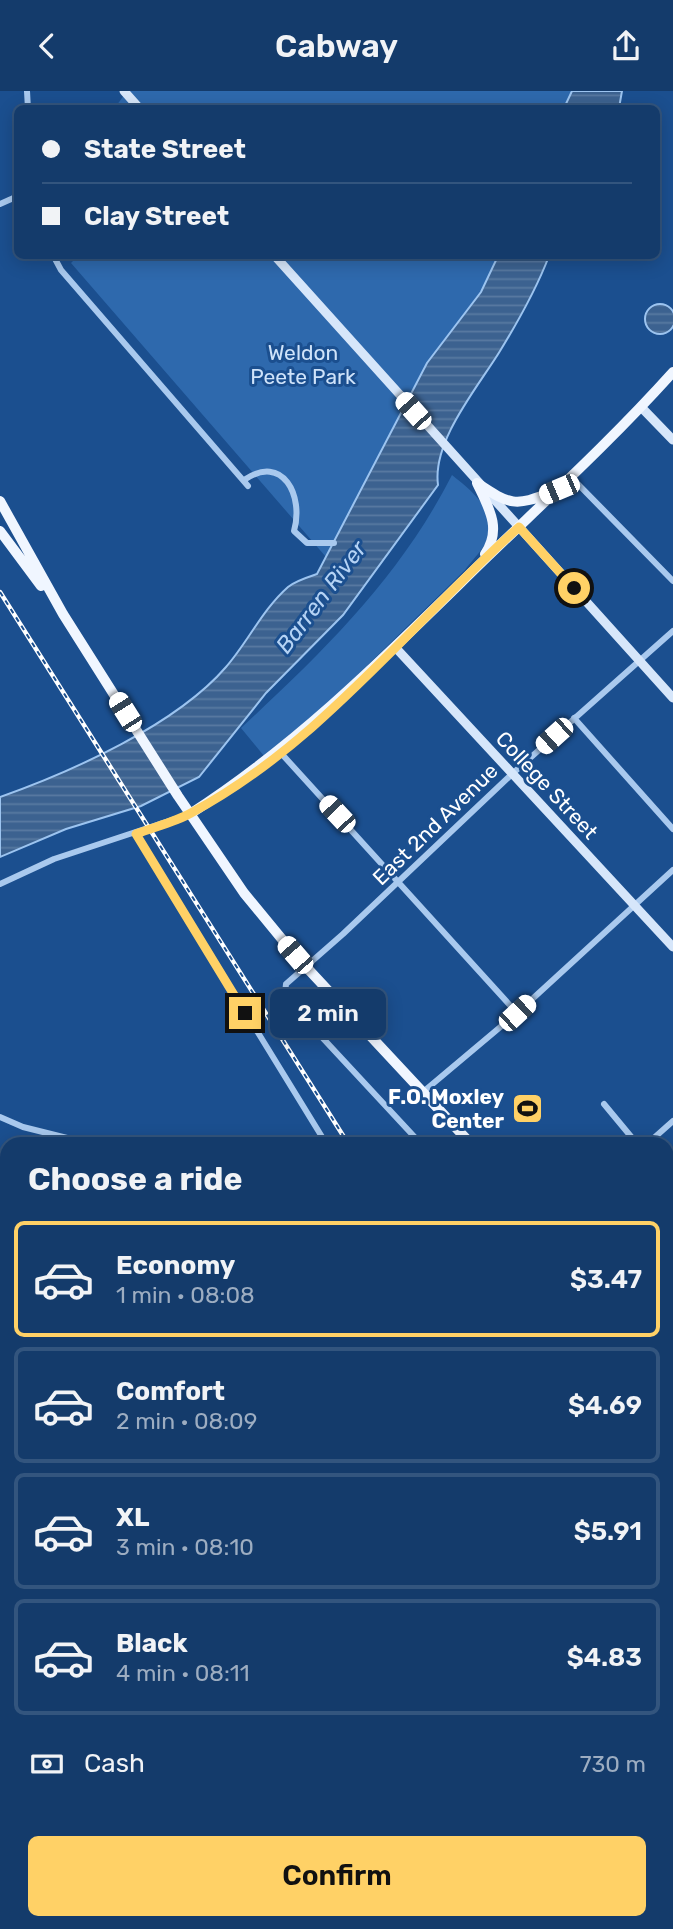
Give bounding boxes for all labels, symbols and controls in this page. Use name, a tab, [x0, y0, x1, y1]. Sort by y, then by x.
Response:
icon: back	[28, 27, 66, 65]
text: Cabway	[275, 27, 398, 65]
icon: share	[607, 27, 645, 65]
text: State Street	[84, 134, 246, 165]
text: Clay Street	[84, 201, 229, 232]
park label: Weldon Peete Park	[250, 340, 356, 389]
car	[392, 388, 435, 434]
car	[536, 471, 583, 507]
water label: Barren River	[270, 534, 373, 659]
route start	[558, 572, 590, 604]
car	[105, 689, 146, 735]
car	[532, 714, 577, 758]
street label: College Street	[491, 726, 603, 844]
street label: East 2nd Avenue	[367, 758, 503, 890]
car	[315, 791, 360, 837]
car	[274, 932, 317, 978]
callout: 2 min	[270, 989, 385, 1037]
car	[495, 991, 540, 1035]
route end	[229, 997, 261, 1029]
text: 2 min	[297, 999, 359, 1027]
place label: F.O. Moxley Center	[388, 1084, 504, 1133]
sports icon: F.O. Moxley Center	[510, 1091, 544, 1125]
text: Choose a ride	[28, 1160, 242, 1198]
icon: car	[32, 1248, 95, 1311]
text: Economy	[116, 1250, 235, 1281]
text: $3.47	[570, 1264, 642, 1295]
text: 1 min · 08:08	[116, 1281, 255, 1309]
icon: car	[32, 1374, 95, 1437]
text: Comfort	[116, 1376, 225, 1407]
text: $4.69	[568, 1390, 642, 1421]
text: 2 min · 08:09	[116, 1407, 257, 1435]
icon: car	[32, 1500, 95, 1563]
text: XL	[116, 1502, 149, 1533]
text: $5.91	[574, 1516, 642, 1547]
text: 3 min · 08:10	[116, 1533, 254, 1561]
icon: car	[32, 1626, 95, 1689]
text: Black	[116, 1628, 188, 1659]
text: $4.83	[567, 1642, 642, 1673]
text: 4 min · 08:11	[116, 1659, 250, 1687]
icon: cash	[28, 1745, 66, 1783]
text: Cash	[84, 1748, 145, 1779]
text: 730 m	[580, 1750, 646, 1778]
button: Confirm	[28, 1836, 646, 1916]

